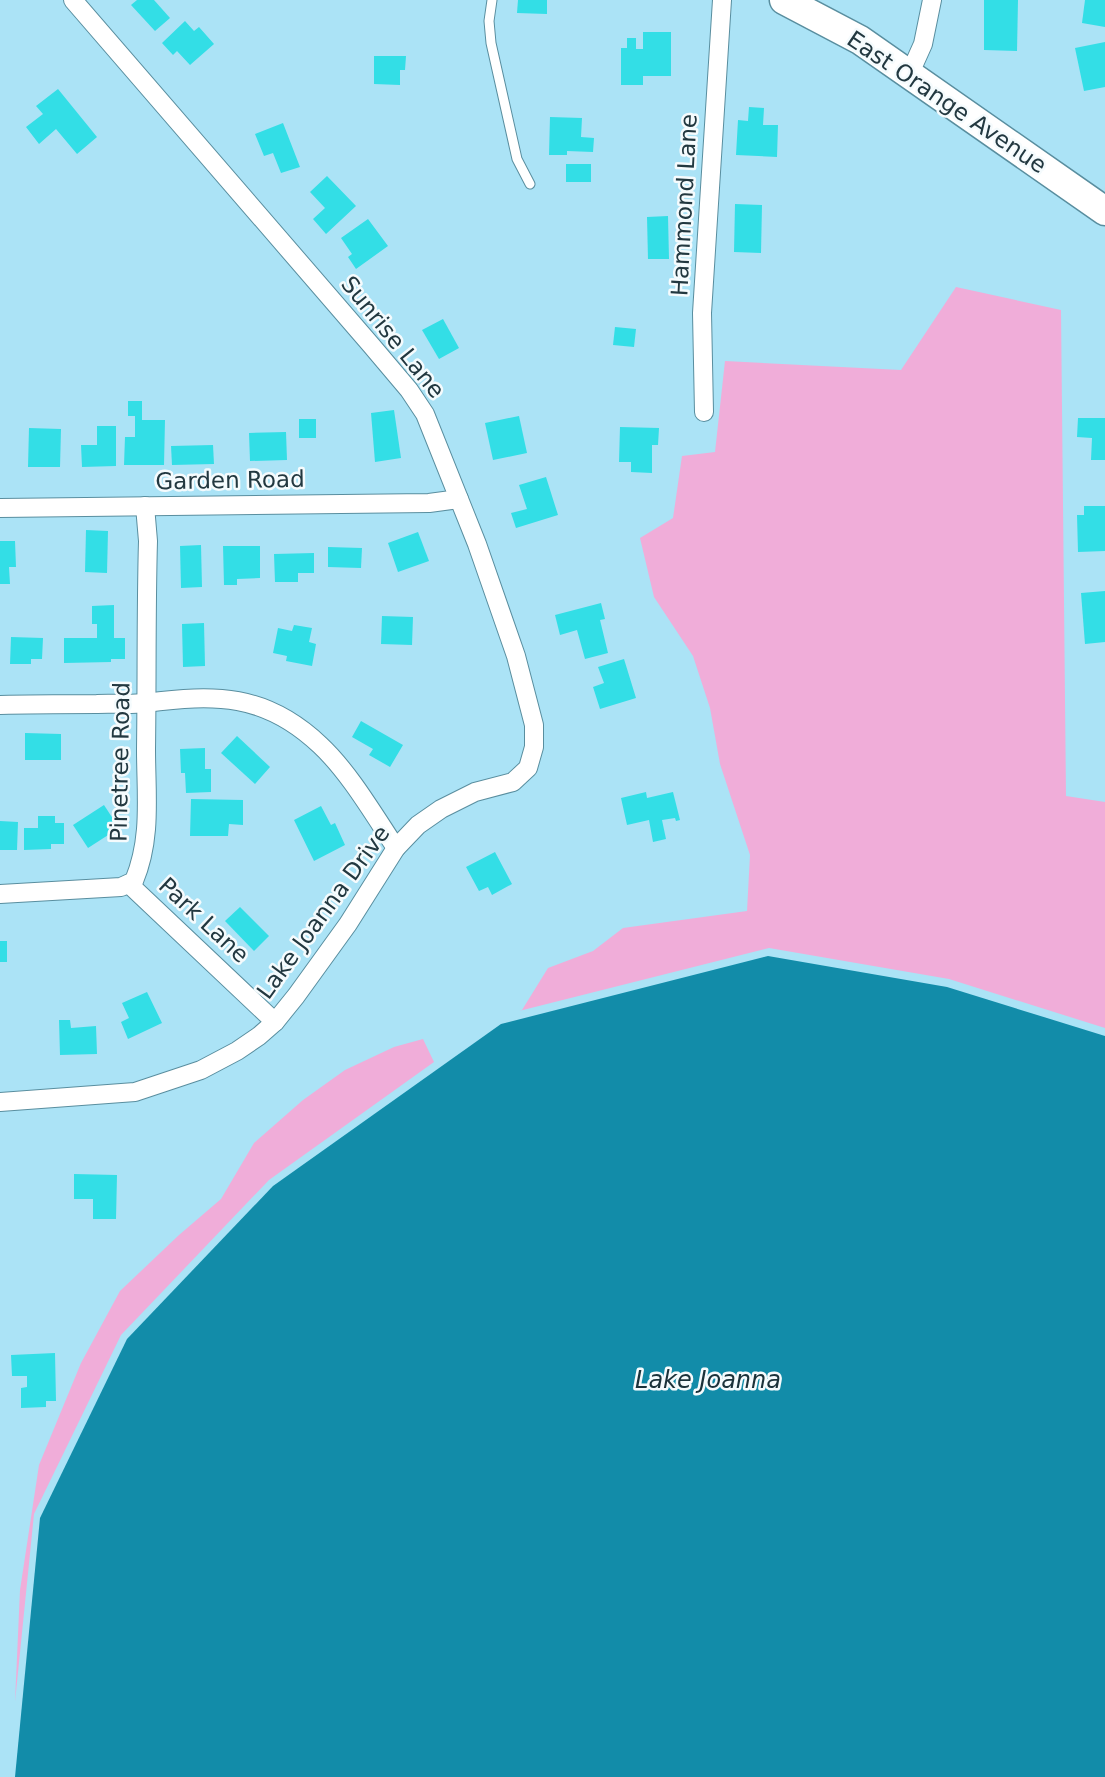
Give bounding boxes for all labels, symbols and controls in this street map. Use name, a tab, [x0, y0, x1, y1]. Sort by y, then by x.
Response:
street label: East Orange Avenue	[842, 26, 1052, 178]
street label: Hammond Lane	[666, 113, 702, 297]
street label: Sunrise Lane	[336, 271, 450, 403]
street label: Garden Road	[155, 466, 305, 494]
street label: Pinetree Road	[106, 682, 134, 842]
street label: Lake Joanna Drive	[251, 820, 395, 1004]
street label: Park Lane	[154, 872, 254, 968]
water label: Lake Joanna	[635, 1366, 781, 1394]

